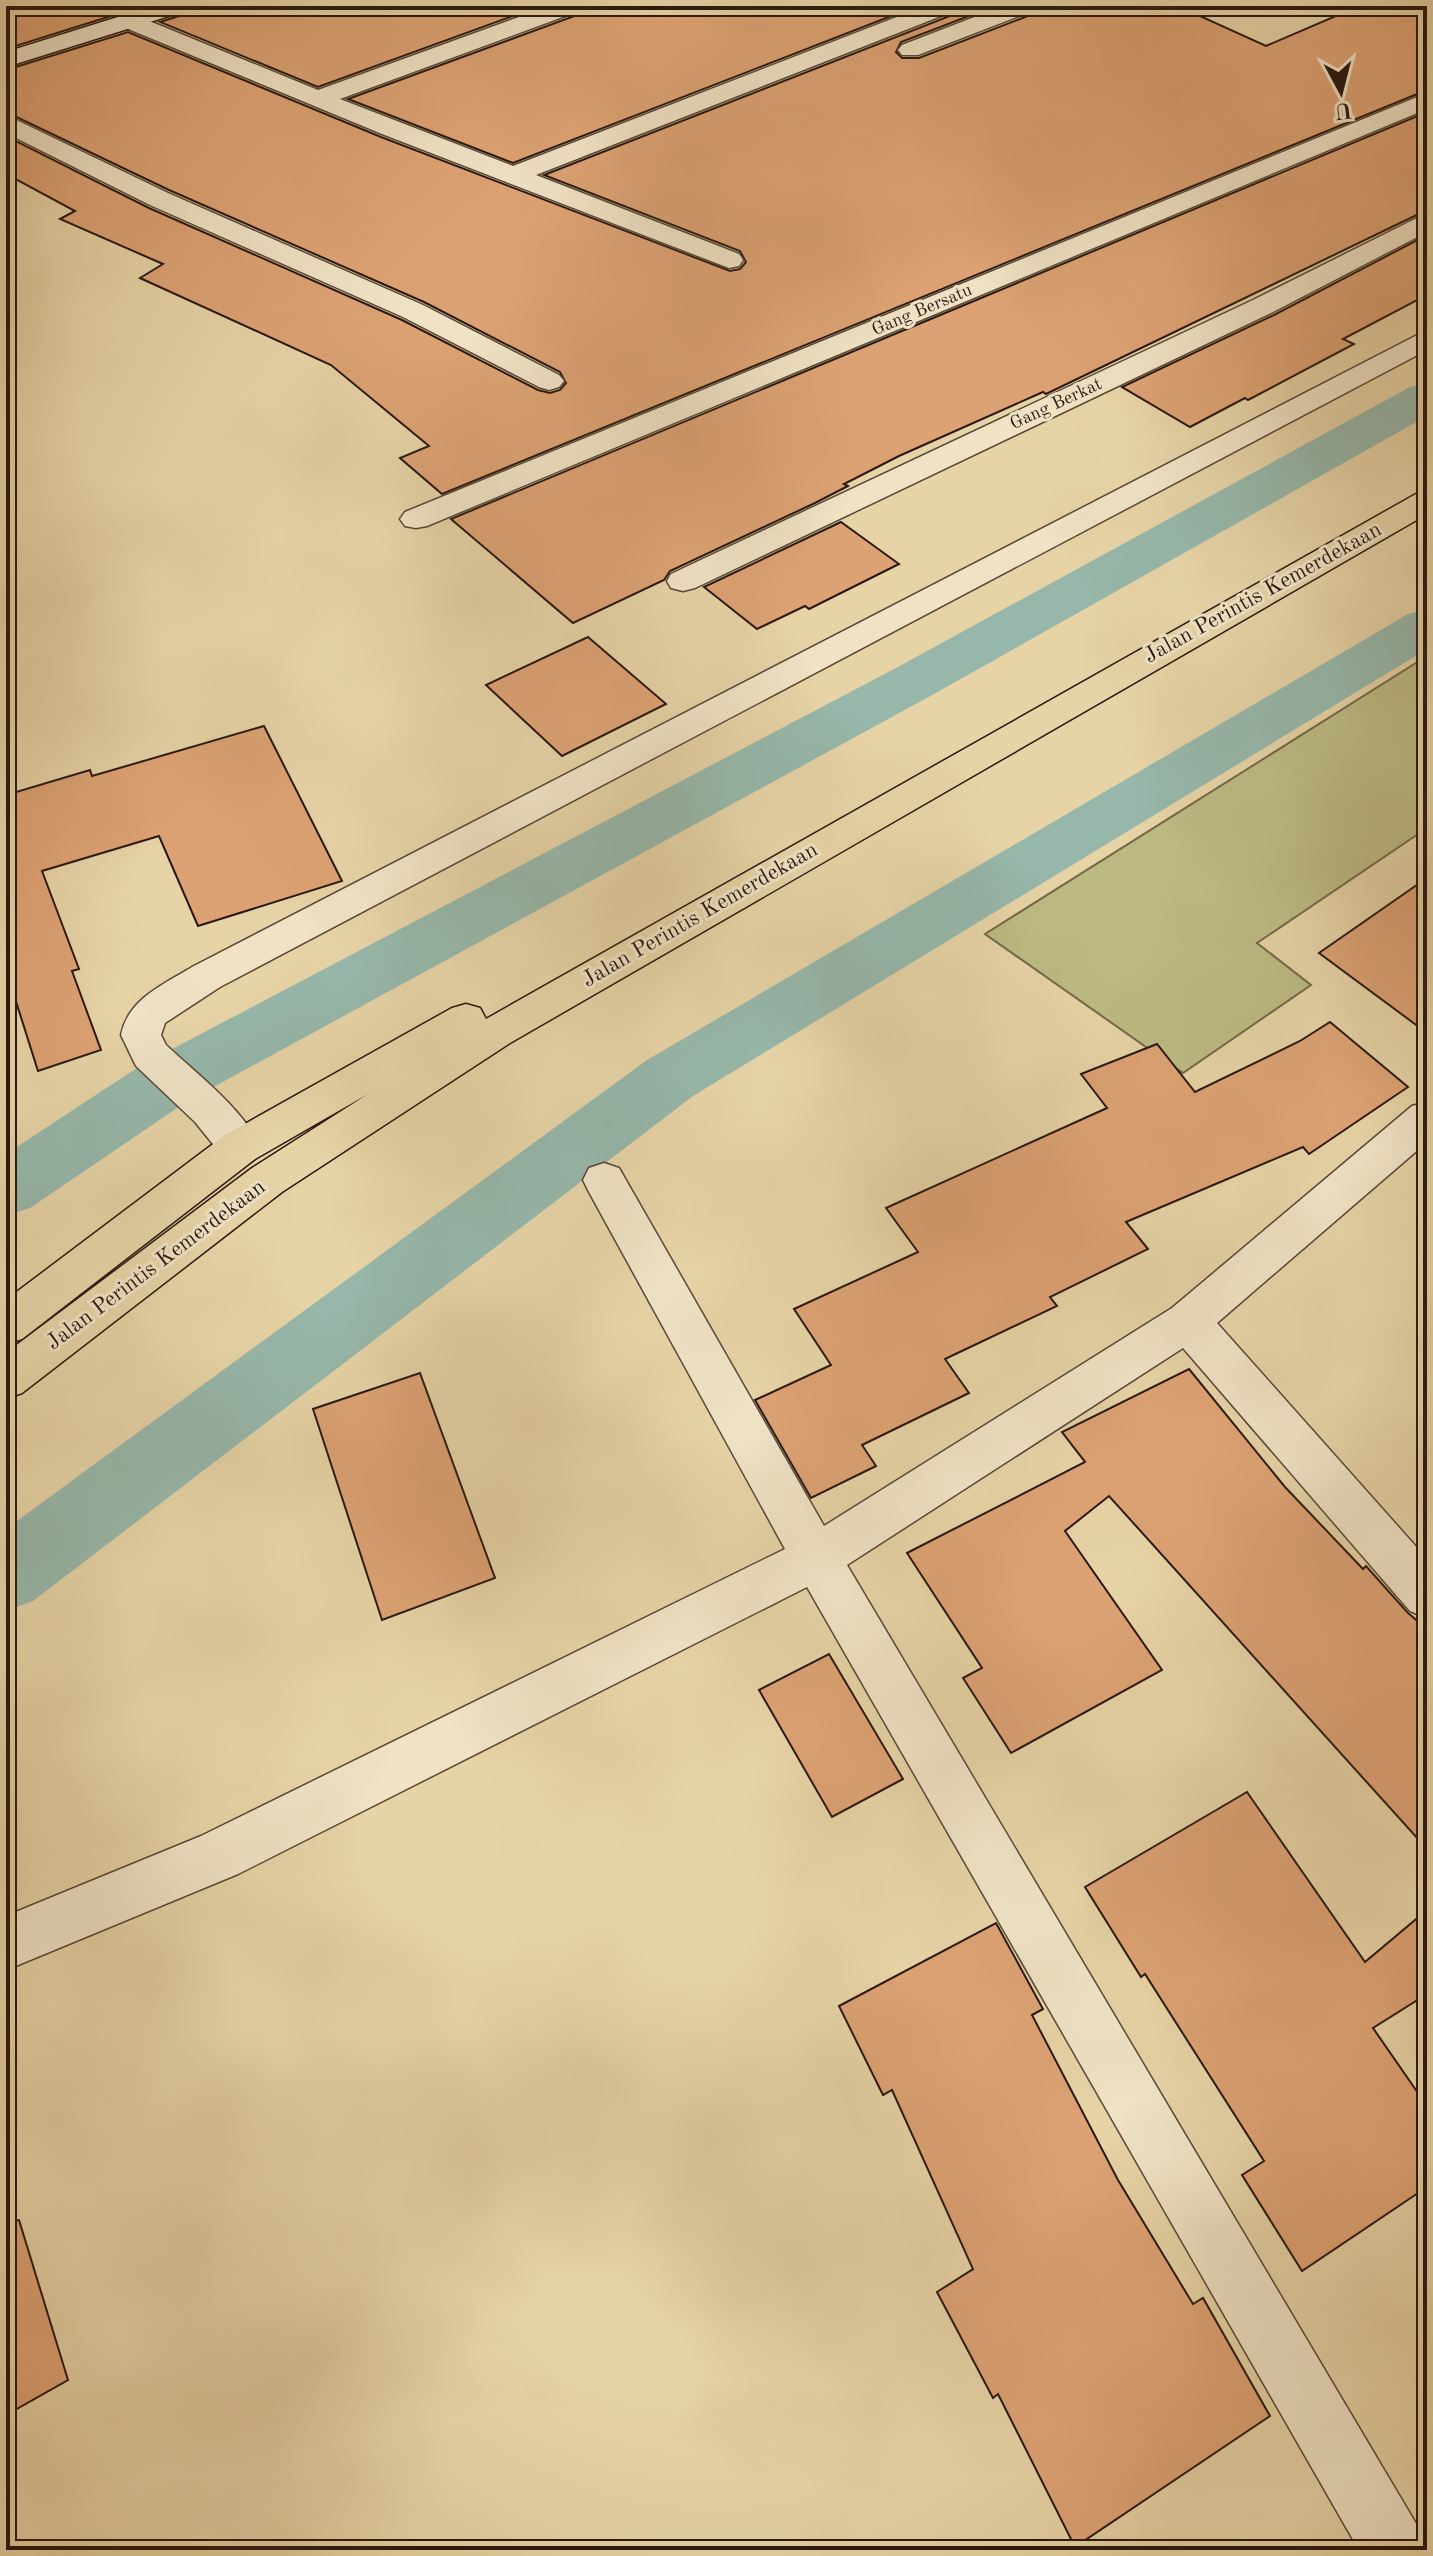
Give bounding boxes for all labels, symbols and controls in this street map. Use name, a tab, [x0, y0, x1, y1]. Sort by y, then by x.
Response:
north arrow	[1301, 52, 1381, 132]
text: U	[1333, 98, 1353, 122]
street label: Gang Bersatu	[869, 281, 975, 339]
street label: Gang Berkat	[1007, 375, 1105, 433]
street label: Jalan Perintis Kemerdekaan	[1141, 518, 1386, 668]
street label: Jalan Perintis Kemerdekaan	[579, 838, 822, 991]
street label: Jalan Perintis Kemerdekaan	[42, 1176, 270, 1354]

